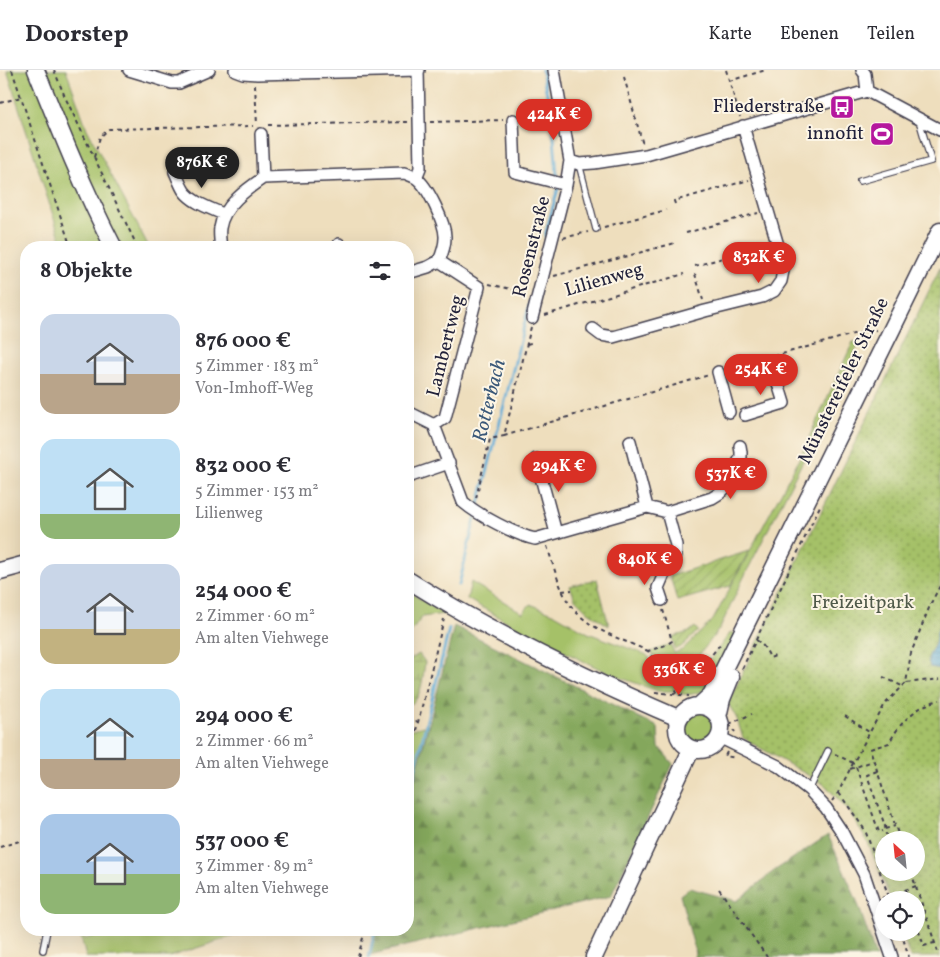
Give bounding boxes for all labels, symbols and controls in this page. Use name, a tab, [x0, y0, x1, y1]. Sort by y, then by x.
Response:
text: Doorstep	[25, 18, 129, 52]
text: Karte	[708, 22, 752, 47]
text: Ebenen	[780, 22, 839, 47]
text: Teilen	[867, 22, 915, 47]
place label: Fliederstraße	[713, 94, 824, 120]
bus stop icon: Fliederstraße	[829, 94, 855, 120]
pin: 424K €	[513, 98, 595, 141]
text: 424K €	[527, 104, 581, 126]
place label: innofit	[807, 121, 864, 147]
sports icon: innofit	[869, 121, 895, 147]
pin: 876K €	[161, 146, 243, 189]
text: 876K €	[176, 152, 228, 174]
street label: Rosenstraße	[507, 193, 557, 301]
pin: 832K €	[718, 242, 800, 284]
text: 832K €	[733, 247, 785, 269]
street label: Lilienweg	[562, 256, 646, 304]
text: 8 Objekte	[40, 257, 132, 286]
icon: filters	[366, 257, 394, 285]
street label: Lambertweg	[421, 292, 471, 400]
street label: Münstereifeler Straße	[792, 293, 896, 469]
text: 876 000 €	[195, 327, 291, 356]
icon: home	[80, 334, 140, 394]
pin: 254K €	[720, 354, 802, 396]
text: 5 Zimmer · 183 m²	[195, 356, 319, 378]
water label: Rotterbach	[466, 357, 514, 445]
text: 254K €	[735, 359, 787, 381]
text: Von-Imhoff-Weg	[195, 378, 313, 400]
pin: 294K €	[518, 450, 600, 493]
text: 832 000 €	[195, 452, 291, 481]
text: 294K €	[532, 456, 586, 478]
pin: 537K €	[690, 458, 772, 500]
icon: home	[80, 459, 140, 519]
text: 537K €	[706, 463, 756, 485]
text: 5 Zimmer · 153 m²	[195, 481, 318, 503]
text: Lilienweg	[195, 503, 263, 525]
pin: 840K €	[604, 544, 686, 586]
text: 840K €	[618, 549, 672, 571]
text: 254 000 €	[195, 577, 292, 606]
icon: home	[80, 584, 140, 644]
park label: Freizeitpark	[812, 590, 914, 616]
text: 2 Zimmer · 60 m²	[195, 606, 315, 628]
text: Am alten Viehwege	[195, 628, 329, 650]
pin: 336K €	[638, 654, 720, 696]
text: 336K €	[653, 659, 705, 681]
text: 294 000 €	[195, 702, 293, 731]
icon: home	[80, 709, 140, 769]
text: 2 Zimmer · 66 m²	[195, 731, 313, 753]
text: Am alten Viehwege	[195, 753, 329, 775]
text: 537 000 €	[195, 827, 289, 856]
north arrow	[875, 831, 925, 881]
map controls	[875, 831, 925, 941]
icon: home	[80, 834, 140, 894]
text: 3 Zimmer · 89 m²	[195, 856, 313, 878]
text: Am alten Viehwege	[195, 878, 329, 900]
button: locate	[875, 891, 925, 941]

